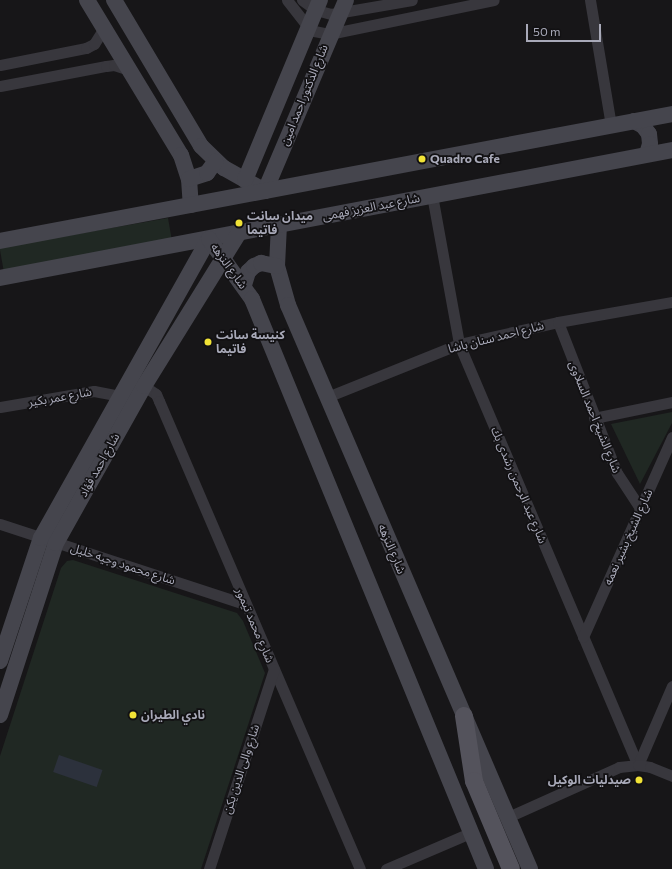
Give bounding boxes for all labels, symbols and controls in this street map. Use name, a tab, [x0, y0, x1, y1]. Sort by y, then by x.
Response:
scale bar	[528, 16, 603, 42]
text: 50 m	[533, 24, 561, 38]
street label: شارع الدكتور احمد امين	[277, 42, 331, 148]
place label: Quadro Cafe	[430, 152, 500, 166]
marker: Quadro Cafe	[417, 154, 427, 164]
street label: شارع عبد العزيز فهمى	[321, 190, 421, 224]
place label: ميدان سانت فاتيما	[247, 209, 313, 237]
marker: ميدان سانت فاتيما	[234, 218, 244, 228]
street label: شارع النزهه	[208, 240, 250, 292]
street label: شارع احمد سنان باشا	[447, 318, 545, 356]
place label: كنيسة سانت فاتيما	[216, 328, 285, 356]
marker: كنيسة سانت فاتيما	[203, 337, 213, 347]
street label: شارع الشيخ احمد السلاوى	[566, 359, 624, 475]
street label: شارع عمر بكير	[27, 384, 93, 410]
street label: شارع عبد الرحمن رشدى بك	[488, 424, 550, 546]
street label: شارع احمد فؤاد	[76, 431, 122, 499]
street label: شارع الشيخ بشير نعمه	[600, 487, 656, 587]
street label: شارع النزهه	[375, 522, 409, 576]
street label: شارع محمود وجيه خليل	[69, 540, 177, 588]
street label: شارع محمد تيمور	[233, 585, 277, 665]
place label: نادي الطيران	[141, 708, 205, 722]
marker: نادي الطيران	[128, 710, 138, 720]
street label: شارع والى الدين يكن	[220, 722, 262, 816]
place label: صيدليات الوكيل	[548, 773, 631, 787]
marker: صيدليات الوكيل	[634, 775, 644, 785]

